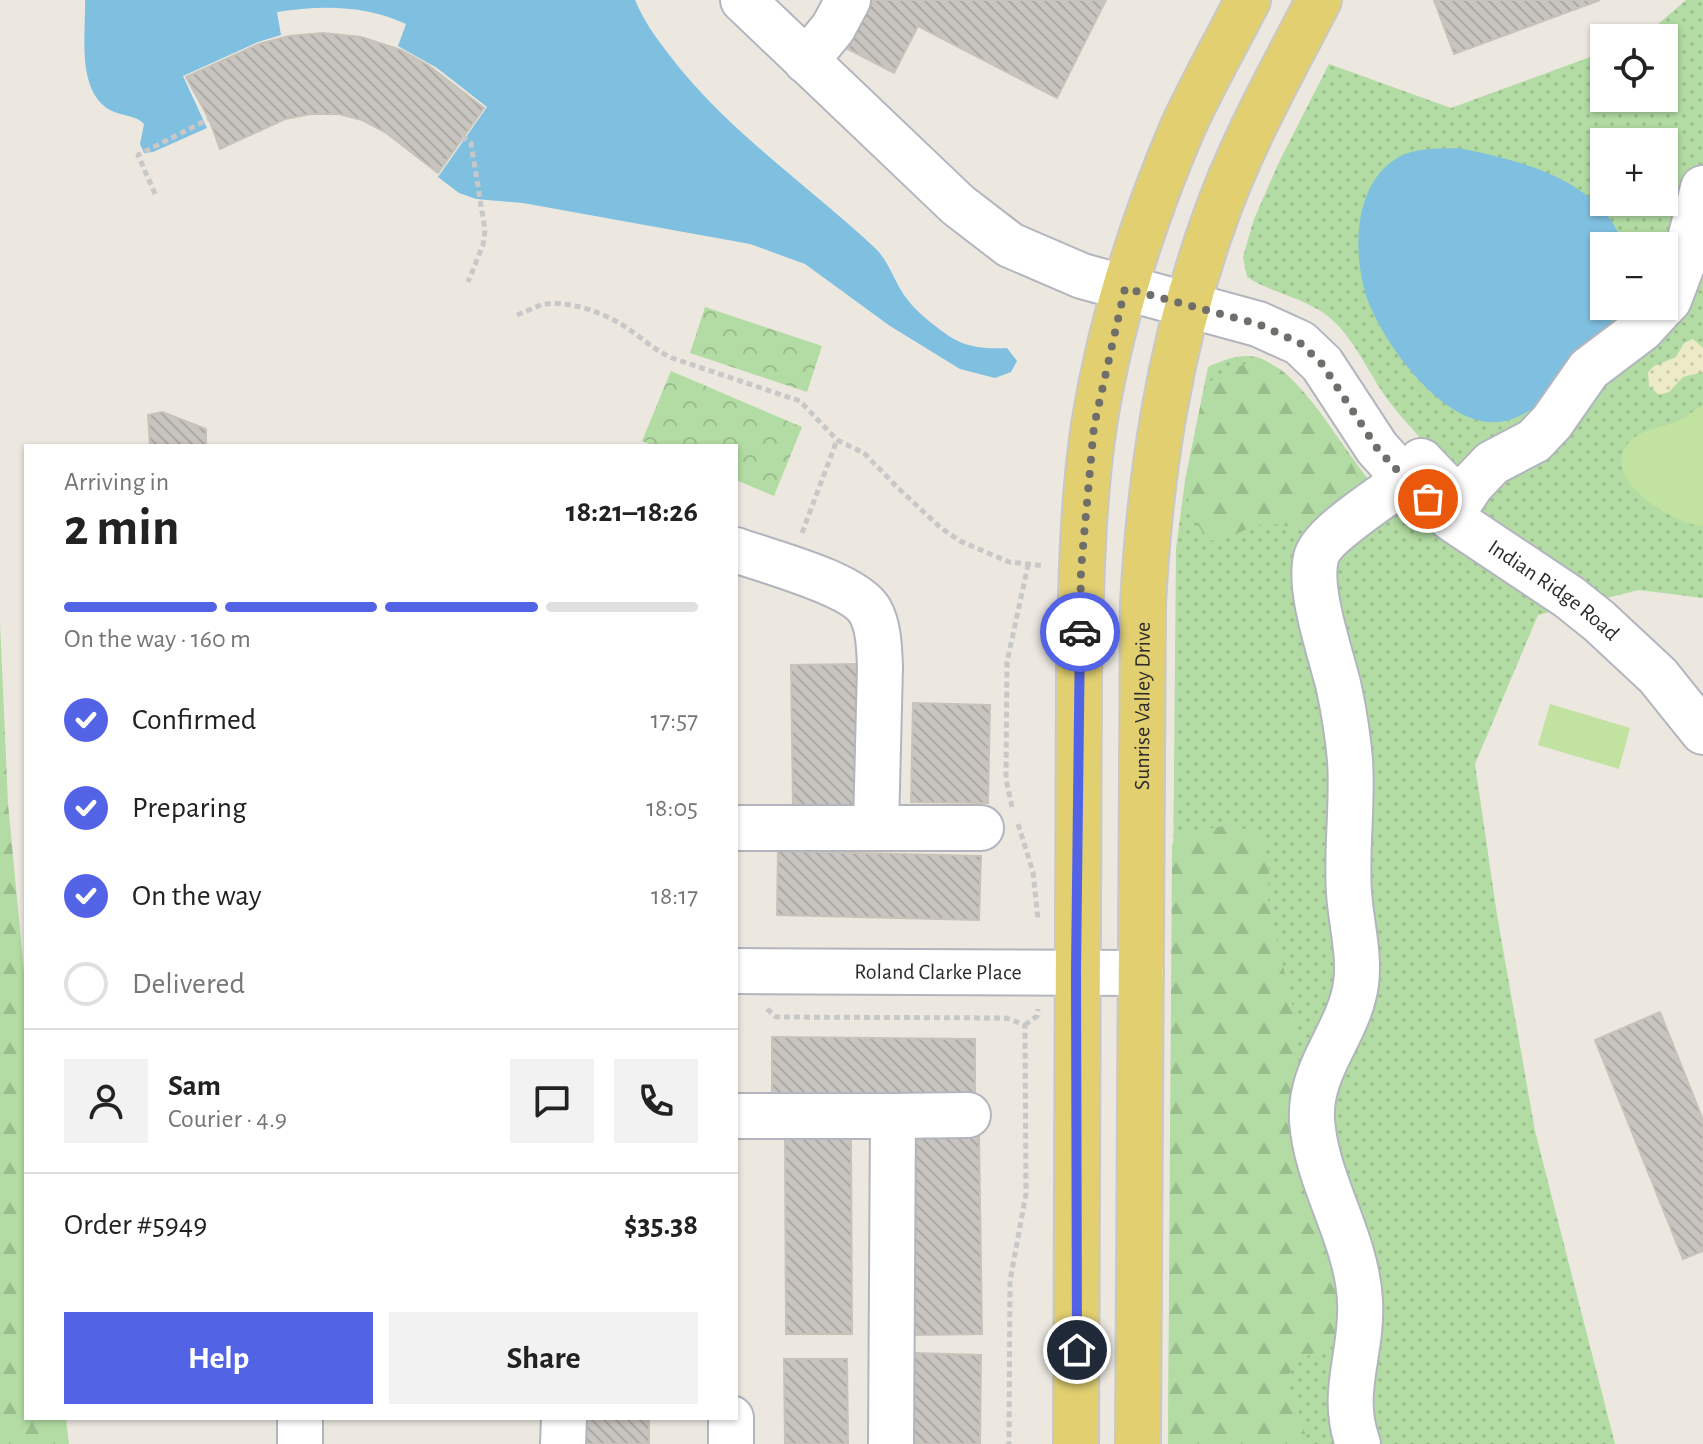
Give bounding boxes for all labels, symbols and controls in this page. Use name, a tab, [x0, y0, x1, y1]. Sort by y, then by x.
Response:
map controls	[1590, 24, 1678, 320]
button: locate	[1590, 24, 1678, 112]
button: +	[1590, 128, 1678, 216]
button: −	[1590, 232, 1678, 320]
pin	[1394, 465, 1462, 533]
text: Arriving in	[64, 469, 169, 495]
icon: bag	[1406, 477, 1450, 521]
text: 18:21–18:26	[566, 497, 698, 527]
text: 2 min	[64, 502, 179, 554]
street label: Indian Ridge Road	[1484, 535, 1623, 645]
courier	[1040, 592, 1120, 672]
icon: car	[1058, 610, 1102, 654]
street label: Sunrise Valley Drive	[1131, 622, 1154, 790]
text: On the way · 160 m	[64, 626, 251, 652]
icon: check	[64, 698, 108, 742]
text: Confirmed	[132, 705, 256, 735]
text: 17:57	[651, 707, 698, 733]
icon: check	[64, 786, 108, 830]
text: Preparing	[132, 793, 247, 823]
text: 18:05	[646, 795, 698, 821]
icon: check	[64, 874, 108, 918]
text: On the way	[132, 881, 261, 911]
text: 18:17	[651, 883, 698, 909]
street label: Roland Clarke Place	[854, 961, 1022, 983]
text: Delivered	[132, 969, 245, 999]
button: person	[64, 1059, 148, 1143]
button: chat	[510, 1059, 594, 1143]
button: phone	[614, 1059, 698, 1143]
text: Sam	[168, 1071, 221, 1101]
text: Courier · 4.9	[168, 1106, 287, 1132]
text: Order #5949	[64, 1210, 207, 1240]
text: $35.38	[624, 1210, 698, 1240]
button: Help	[64, 1312, 373, 1404]
button: Share	[389, 1312, 698, 1404]
pin	[1043, 1316, 1111, 1384]
icon: home	[1055, 1328, 1099, 1372]

